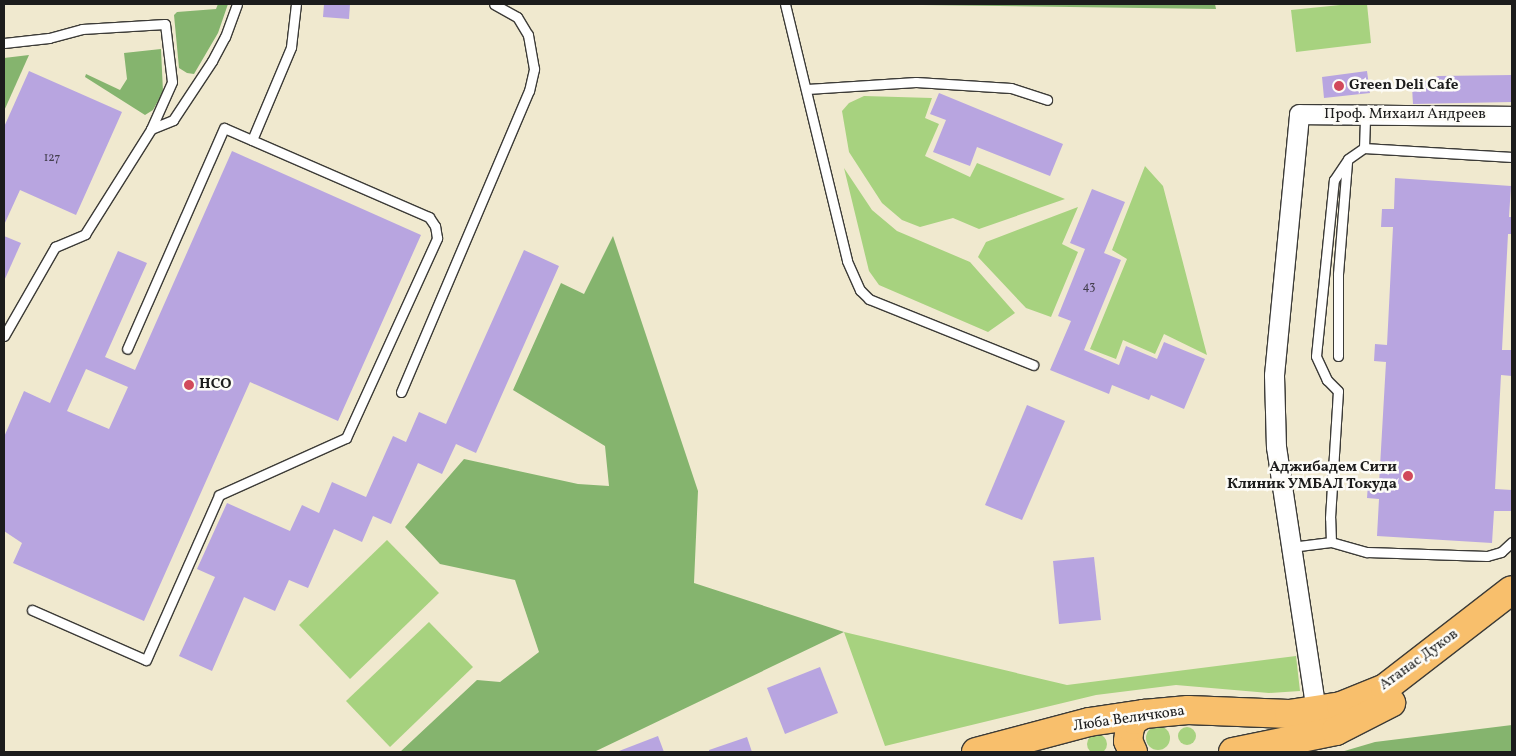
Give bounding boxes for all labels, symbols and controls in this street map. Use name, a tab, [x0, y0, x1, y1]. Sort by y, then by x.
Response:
place label: Green Deli Cafe	[1349, 77, 1459, 95]
marker: Green Deli Cafe	[1333, 80, 1345, 92]
street label: Проф. Михаил Андреев	[1324, 106, 1486, 124]
house number: 127	[44, 152, 60, 166]
house number: 43	[1083, 281, 1095, 295]
place label: НСО	[199, 376, 231, 394]
marker: НСО	[183, 379, 195, 391]
place label: Аджибадем Сити Клиник УМБАЛ Токуда	[1227, 458, 1397, 493]
marker: Аджибадем Сити Клиник УМБАЛ Токуда	[1401, 469, 1415, 483]
street label: Атанас Дуков	[1376, 625, 1462, 695]
street label: Люба Величкова	[1072, 702, 1186, 736]

